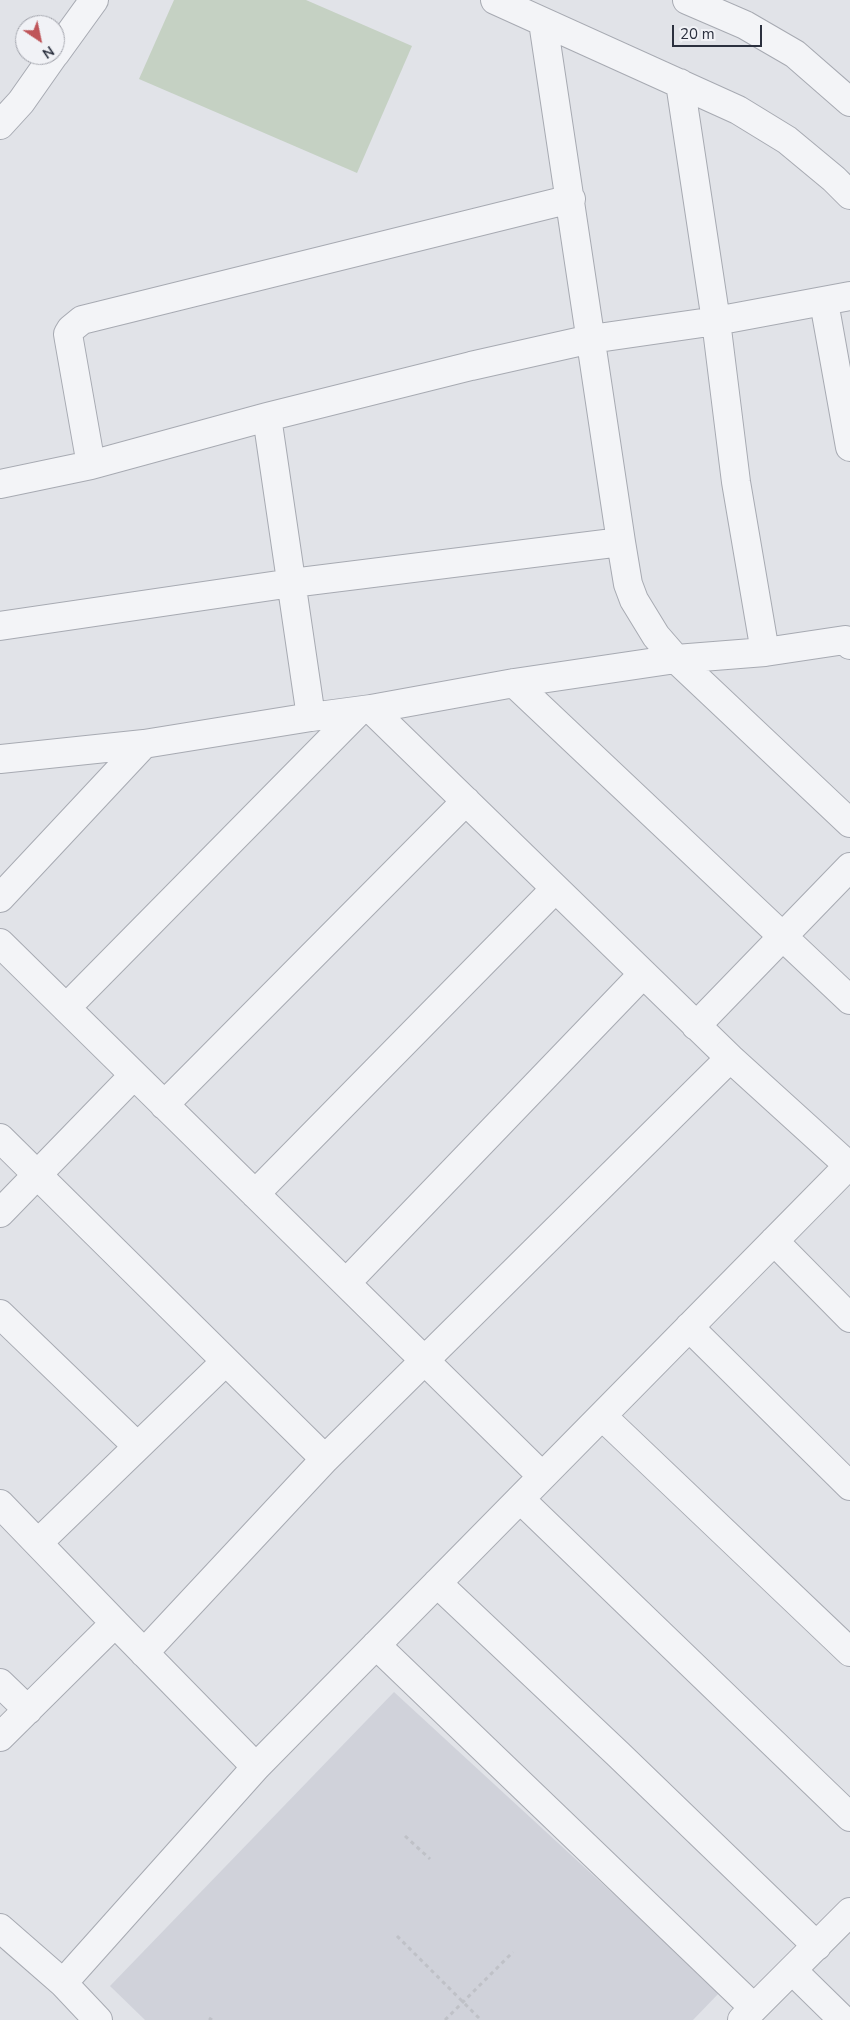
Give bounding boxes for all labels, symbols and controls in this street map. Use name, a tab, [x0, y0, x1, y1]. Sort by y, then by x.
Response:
north arrow	[15, 15, 65, 65]
scale bar	[675, 15, 765, 47]
text: 20 m	[680, 24, 715, 44]
text: N	[38, 41, 58, 63]

